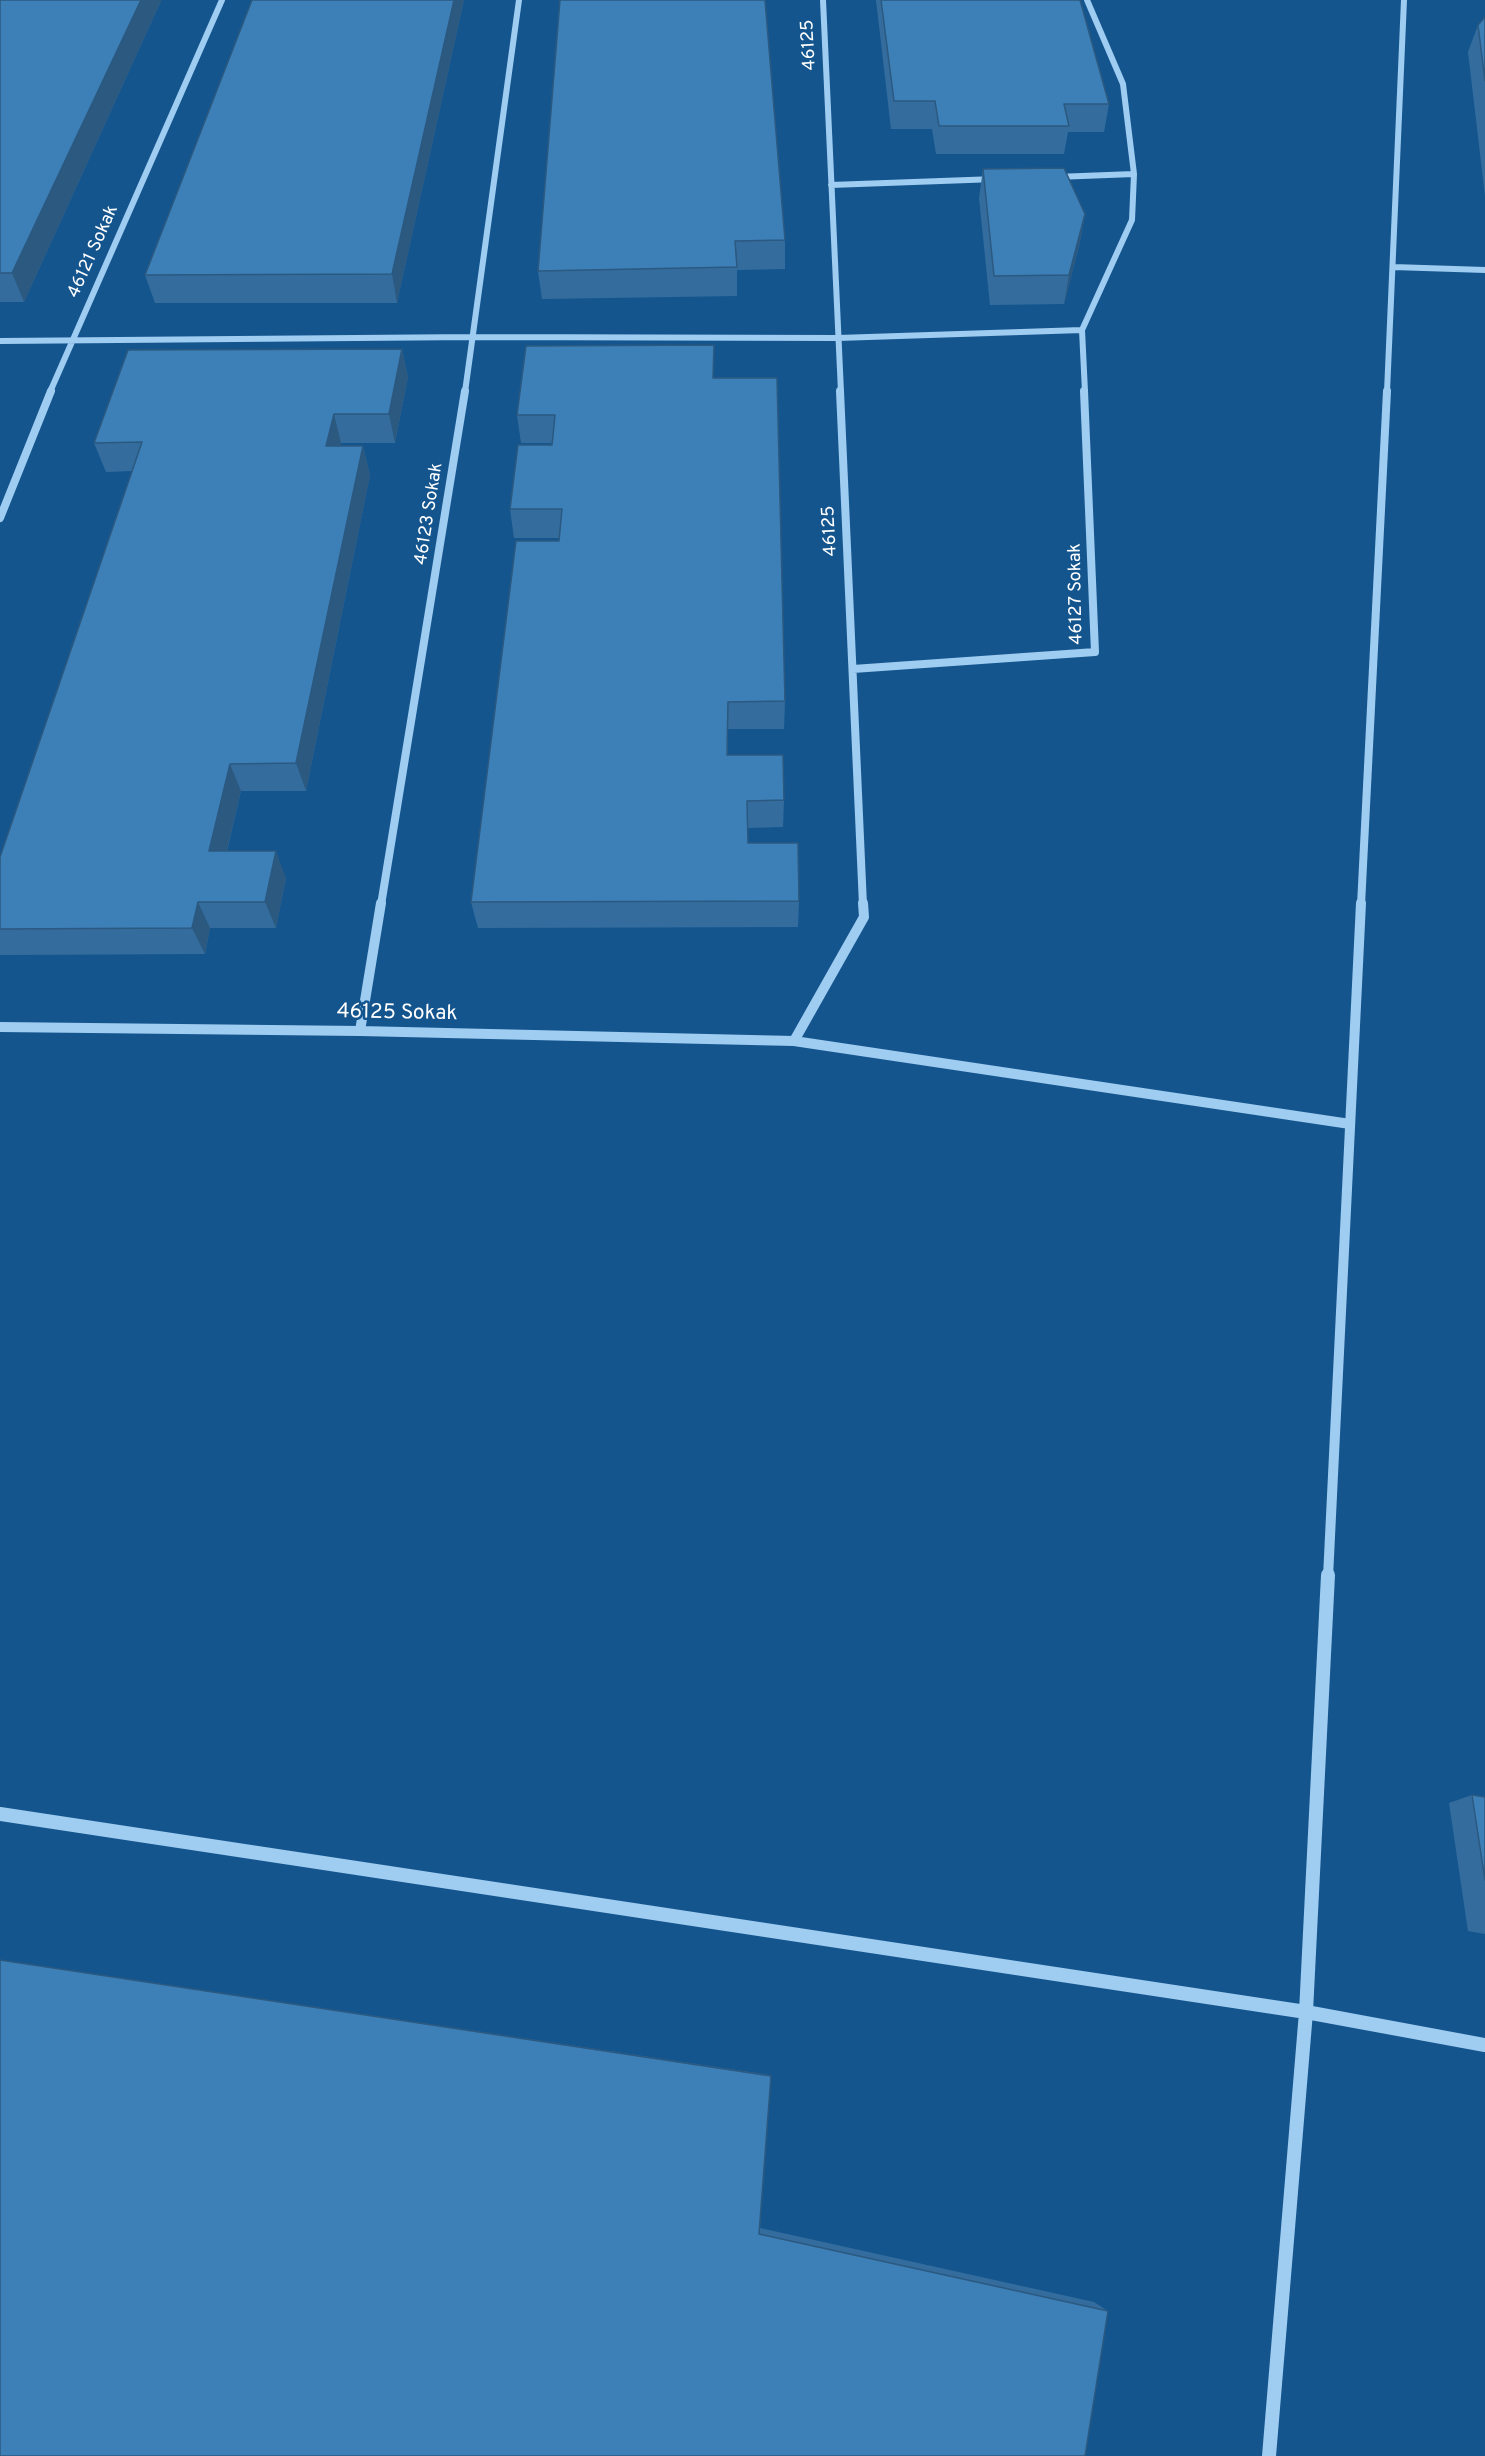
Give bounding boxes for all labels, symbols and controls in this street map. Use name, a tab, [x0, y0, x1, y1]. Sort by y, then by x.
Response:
street label: 46125	[798, 19, 822, 71]
street label: 46121 Sokak	[64, 202, 124, 302]
street label: 46123 Sokak	[411, 461, 449, 567]
street label: 46125	[819, 505, 843, 557]
street label: 46127 Sokak	[1065, 543, 1089, 645]
street label: 46125 Sokak	[336, 1000, 458, 1028]

